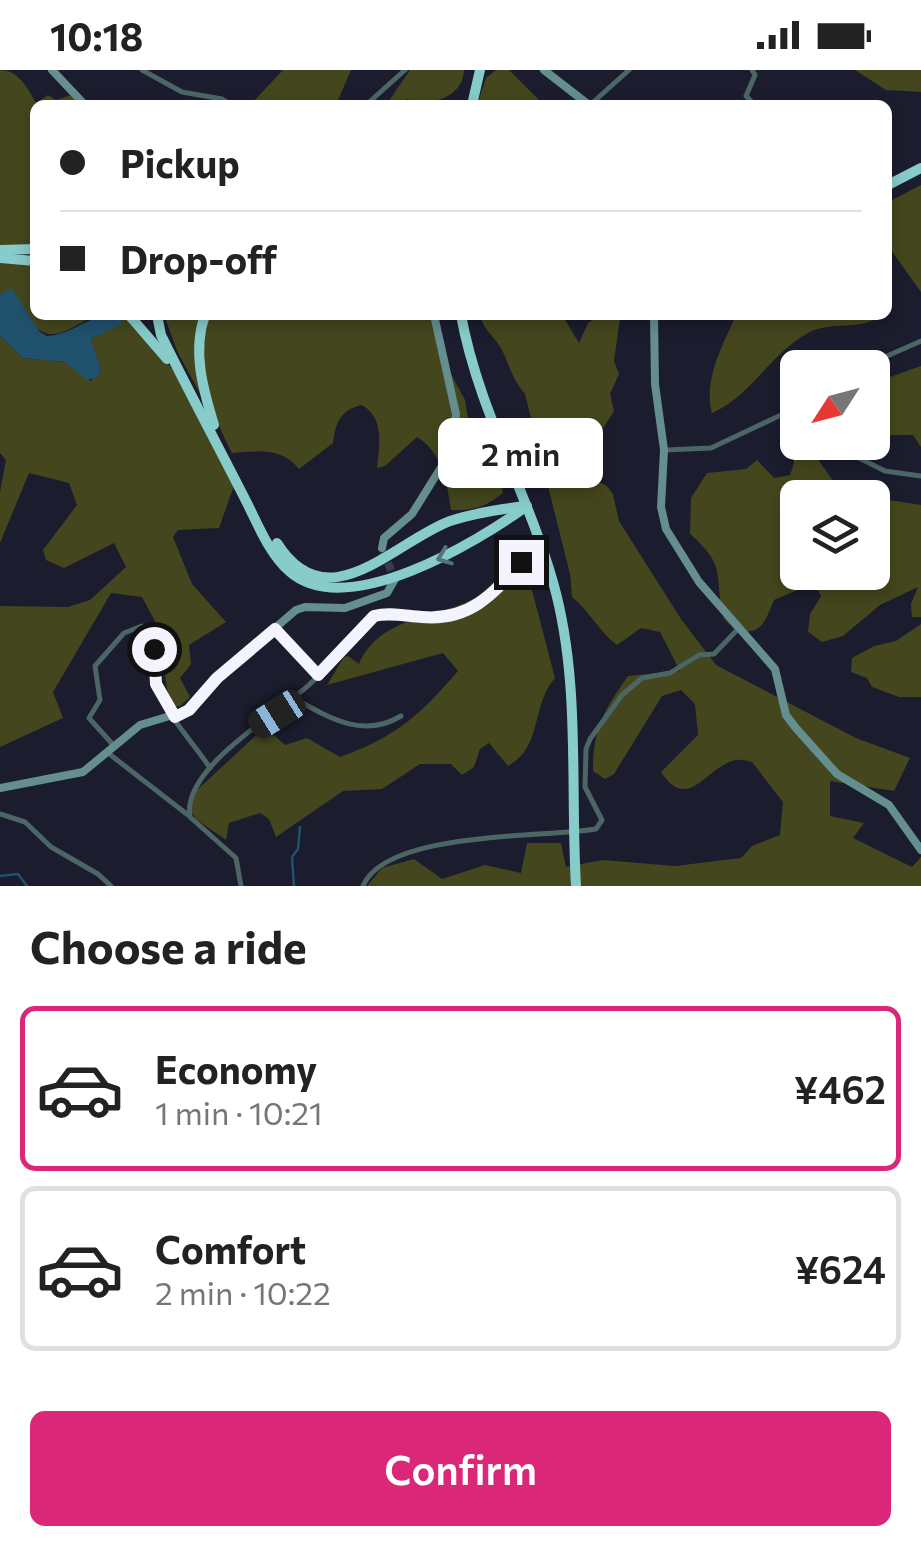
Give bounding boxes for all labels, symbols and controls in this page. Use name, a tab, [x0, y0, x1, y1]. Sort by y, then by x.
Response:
text: 10:18	[50, 12, 143, 59]
text: Pickup	[120, 139, 240, 186]
text: Drop-off	[120, 235, 277, 282]
north arrow	[780, 350, 890, 460]
map controls	[780, 350, 890, 590]
callout: 2 min	[438, 417, 604, 487]
text: 2 min	[481, 433, 560, 473]
button: layers	[780, 480, 890, 590]
route end	[499, 540, 544, 585]
one-way arrow	[436, 545, 454, 565]
route start	[132, 627, 177, 672]
car	[244, 685, 310, 743]
text: Choose a ride	[30, 918, 307, 973]
icon: car	[35, 1044, 125, 1134]
text: Economy	[155, 1045, 317, 1092]
text: ¥462	[794, 1065, 886, 1112]
text: 1 min · 10:21	[155, 1092, 323, 1132]
icon: car	[35, 1224, 125, 1314]
text: Comfort	[155, 1225, 306, 1272]
text: ¥624	[795, 1245, 886, 1292]
text: 2 min · 10:22	[155, 1272, 331, 1312]
button: Confirm	[30, 1411, 891, 1526]

